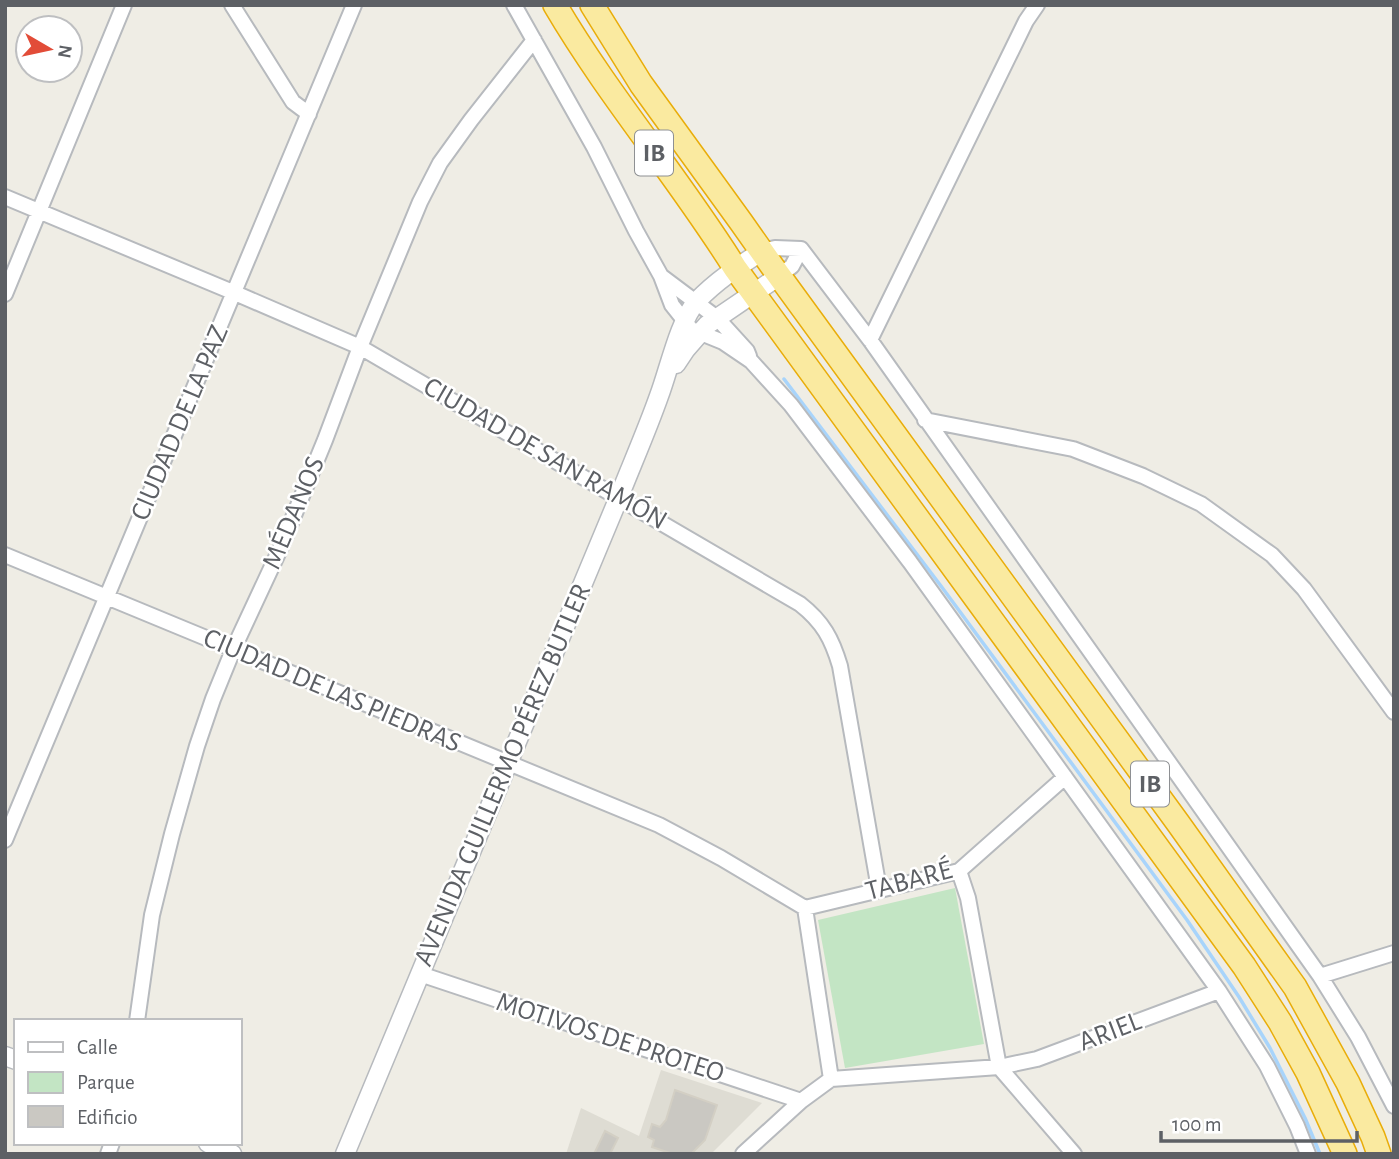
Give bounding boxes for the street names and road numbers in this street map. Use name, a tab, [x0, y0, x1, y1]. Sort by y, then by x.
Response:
road number: IB	[635, 130, 673, 176]
street label: CIUDAD DE LA PAZ	[126, 321, 234, 525]
street label: CIUDAD DE SAN RAMÓN	[418, 370, 673, 535]
street label: MÉDANOS	[255, 452, 330, 573]
street label: AVENIDA GUILLERMO PÉREZ BUTLER	[407, 579, 596, 970]
street label: CIUDAD DE LAS PIEDRAS	[199, 624, 465, 758]
road number: IB	[1131, 762, 1169, 806]
street label: TABARÉ	[862, 853, 955, 906]
street label: MOTIVOS DE PROTEO	[493, 988, 727, 1088]
street label: ARIEL	[1075, 1007, 1145, 1057]

